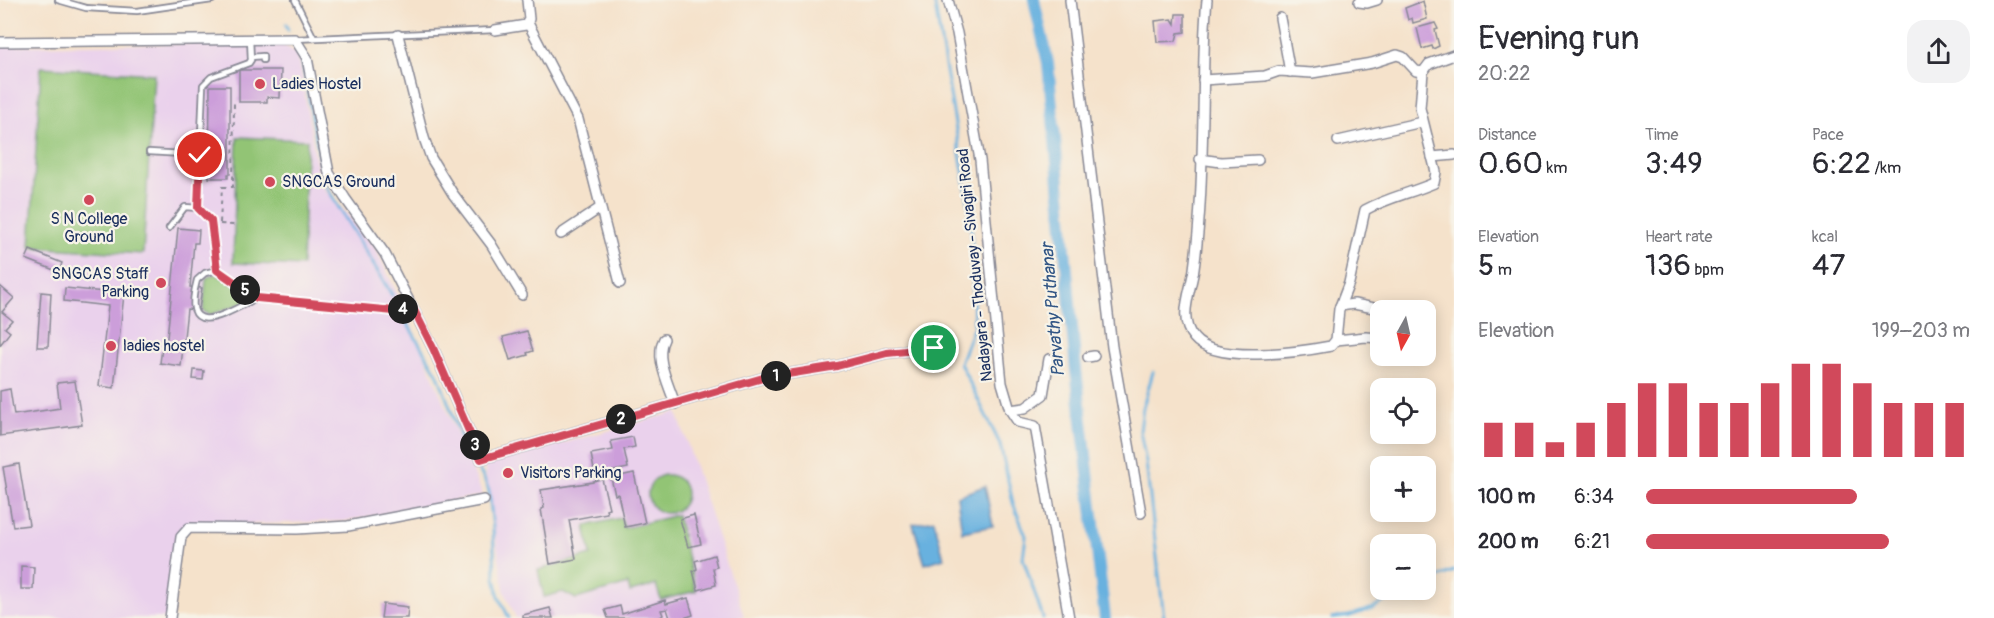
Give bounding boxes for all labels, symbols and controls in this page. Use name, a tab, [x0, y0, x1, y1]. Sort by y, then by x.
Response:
text: Evening run	[1478, 18, 1639, 59]
button: share	[1907, 20, 1970, 83]
text: 20:22	[1478, 61, 1531, 86]
place label: Ladies Hostel	[272, 74, 362, 94]
marker: Ladies Hostel	[253, 77, 267, 91]
text: Distance	[1478, 125, 1537, 145]
text: Time	[1645, 125, 1678, 145]
text: Pace	[1812, 125, 1844, 145]
pin	[174, 129, 225, 180]
icon: check	[183, 138, 216, 171]
text: 0.60	[1478, 145, 1543, 182]
text: 3:49	[1645, 145, 1703, 182]
text: 6:22	[1812, 145, 1871, 182]
street label: Nadayara - Thoduvay - Sivagiri Road	[953, 147, 997, 383]
text: km	[1543, 158, 1567, 178]
text: /km	[1871, 158, 1901, 178]
place label: SNGCAS Ground	[282, 172, 395, 192]
marker: SNGCAS Ground	[263, 175, 277, 189]
marker: S N College Ground	[82, 193, 96, 207]
place label: S N College Ground	[51, 209, 128, 247]
text: Elevation	[1478, 227, 1539, 247]
text: Heart rate	[1645, 227, 1712, 247]
text: kcal	[1812, 227, 1838, 247]
water label: Parvathy Puthanar	[1035, 239, 1070, 378]
text: 5	[1478, 247, 1494, 284]
text: 136	[1645, 247, 1691, 284]
text: 47	[1812, 247, 1845, 284]
text: m	[1494, 260, 1512, 280]
text: bpm	[1691, 260, 1724, 280]
place label: SNGCAS Staff Parking	[52, 264, 150, 302]
pin: 5	[230, 275, 260, 305]
marker: SNGCAS Staff Parking	[154, 276, 168, 290]
text: 5	[241, 280, 249, 300]
pin: 4	[388, 294, 418, 324]
text: 4	[398, 299, 408, 319]
north arrow	[1370, 300, 1436, 366]
map controls	[1370, 300, 1436, 600]
text: Elevation	[1478, 318, 1554, 343]
text: 199–203 m	[1872, 318, 1970, 343]
pin	[908, 322, 959, 373]
icon: arrive	[917, 331, 950, 364]
place label: ladies hostel	[123, 336, 205, 356]
marker: ladies hostel	[104, 339, 118, 353]
pin: 1	[761, 361, 791, 391]
text: 1	[773, 366, 779, 386]
button: locate	[1370, 378, 1436, 444]
pin: 2	[606, 404, 636, 434]
text: 2	[617, 409, 625, 429]
pin: 3	[460, 430, 490, 460]
text: 3	[471, 435, 479, 455]
button: +	[1370, 456, 1436, 522]
place label: Visitors Parking	[520, 463, 622, 483]
marker: Visitors Parking	[501, 466, 515, 480]
text: 100 m	[1478, 484, 1535, 509]
text: 6:34	[1574, 484, 1614, 509]
text: 200 m	[1478, 529, 1539, 554]
text: 6:21	[1574, 529, 1610, 554]
button: −	[1370, 534, 1436, 600]

